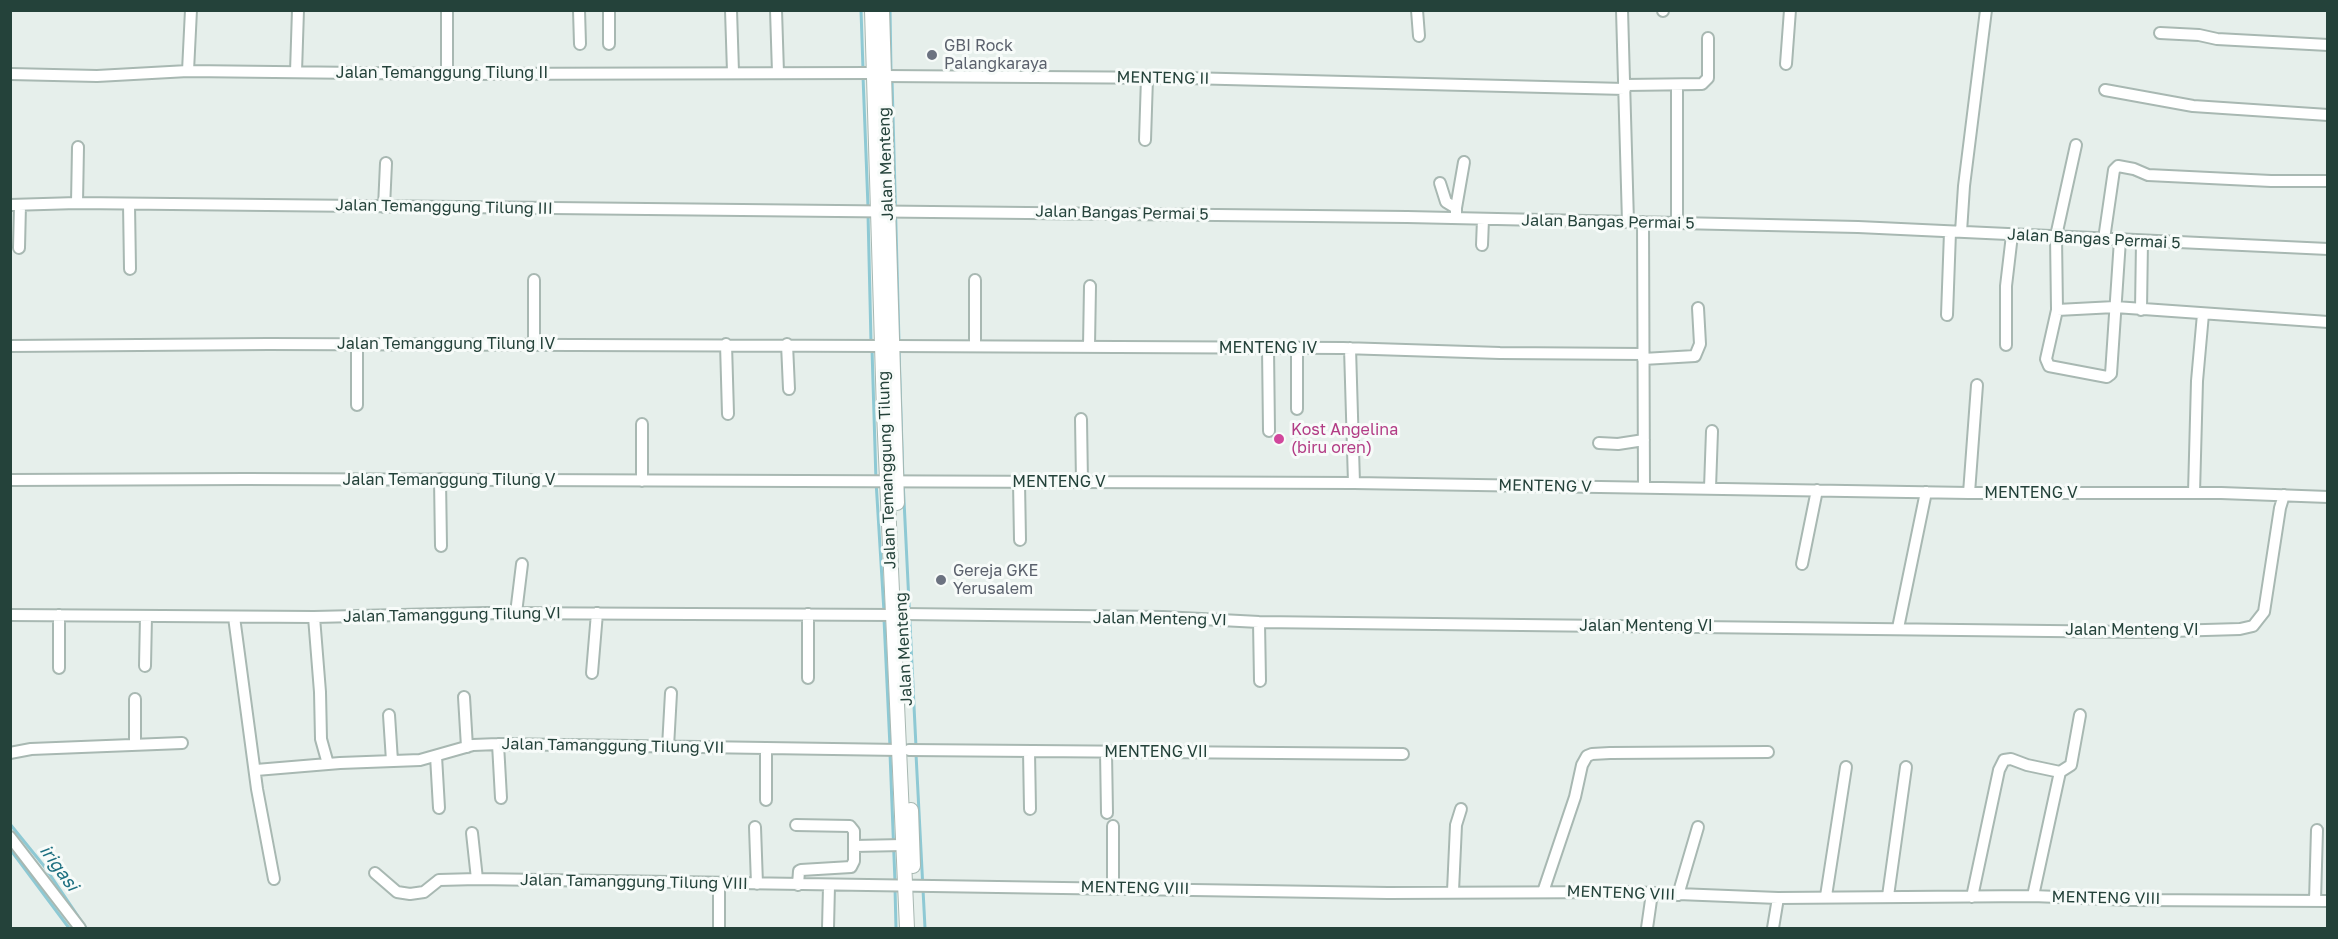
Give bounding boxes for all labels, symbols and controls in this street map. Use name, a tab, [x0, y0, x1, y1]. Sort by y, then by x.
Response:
place label: GBI Rock Palangkaraya	[944, 36, 1047, 74]
marker: GBI Rock Palangkaraya	[925, 48, 939, 62]
street label: Jalan Temanggung Tilung II	[336, 63, 548, 83]
street label: MENTENG II	[1116, 68, 1210, 88]
street label: Jalan Menteng	[874, 107, 898, 221]
street label: Jalan Temanggung Tilung III	[335, 196, 553, 218]
street label: Jalan Bangas Permai 5	[1035, 202, 1209, 224]
street label: Jalan Bangas Permai 5	[1521, 211, 1695, 233]
street label: Jalan Bangas Permai 5	[2007, 225, 2181, 253]
street label: Jalan Temanggung Tilung IV	[337, 334, 555, 354]
street label: MENTENG IV	[1219, 338, 1317, 358]
street label: Jalan Temanggung Tilung	[874, 371, 900, 569]
place label: Kost Angelina (biru oren)	[1291, 420, 1398, 458]
marker: Kost Angelina (biru oren)	[1272, 432, 1286, 446]
street label: Jalan Temanggung Tilung V	[342, 470, 556, 490]
street label: MENTENG V	[1012, 472, 1106, 492]
street label: MENTENG V	[1498, 476, 1592, 496]
street label: MENTENG V	[1984, 483, 2078, 503]
place label: Gereja GKE Yerusalem	[953, 561, 1038, 599]
marker: Gereja GKE Yerusalem	[934, 573, 948, 587]
street label: Jalan Menteng	[891, 592, 917, 706]
street label: Jalan Tamanggung Tilung VI	[343, 603, 561, 627]
street label: Jalan Menteng VI	[1093, 608, 1227, 630]
street label: Jalan Menteng VI	[1579, 616, 1713, 636]
street label: Jalan Menteng VI	[2065, 620, 2199, 640]
street label: Jalan Tamanggung Tilung VII	[501, 734, 725, 758]
street label: MENTENG VII	[1104, 742, 1208, 762]
water label: irigasi	[35, 841, 83, 895]
street label: Jalan Tamanggung Tilung VIII	[520, 870, 748, 894]
street label: MENTENG VIII	[1081, 877, 1189, 899]
street label: MENTENG VIII	[1566, 882, 1676, 904]
street label: MENTENG VIII	[2052, 887, 2160, 909]

